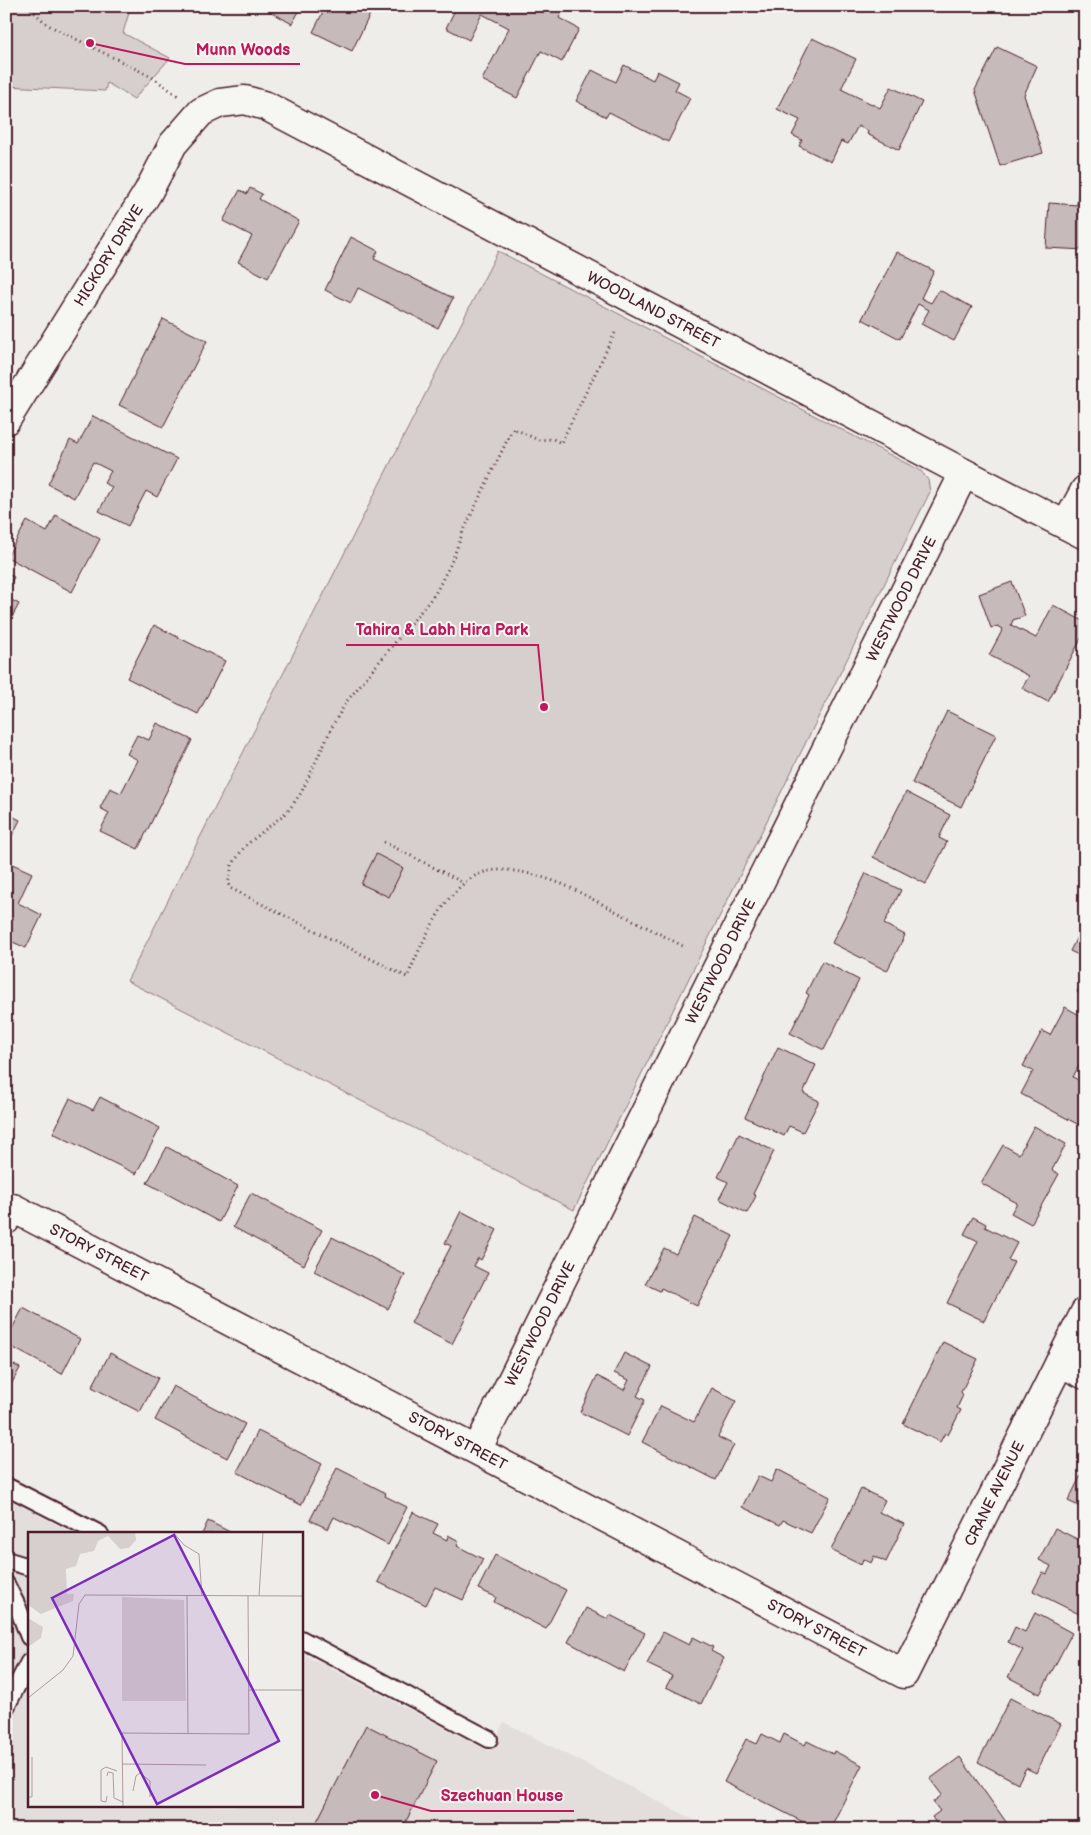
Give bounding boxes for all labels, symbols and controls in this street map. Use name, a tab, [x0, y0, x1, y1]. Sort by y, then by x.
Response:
callout: Munn Woods	[185, 33, 300, 64]
text: Munn Woods	[196, 41, 290, 60]
street label: HICKORY DRIVE	[70, 201, 147, 310]
street label: WOODLAND STREET	[584, 267, 723, 353]
street label: WESTWOOD DRIVE	[862, 533, 941, 665]
callout: Tahira & Labh Hira Park	[346, 614, 538, 645]
text: Tahira & Labh Hira Park	[356, 621, 529, 640]
street label: WESTWOOD DRIVE	[681, 895, 760, 1027]
street label: STORY STREET	[46, 1219, 152, 1287]
street label: WESTWOOD DRIVE	[501, 1258, 579, 1390]
street label: STORY STREET	[405, 1407, 511, 1474]
street label: CRANE AVENUE	[960, 1438, 1028, 1549]
inset map	[28, 1532, 302, 1808]
street label: STORY STREET	[764, 1595, 869, 1662]
callout: Szechuan House	[431, 1780, 574, 1811]
text: Szechuan House	[441, 1787, 563, 1806]

